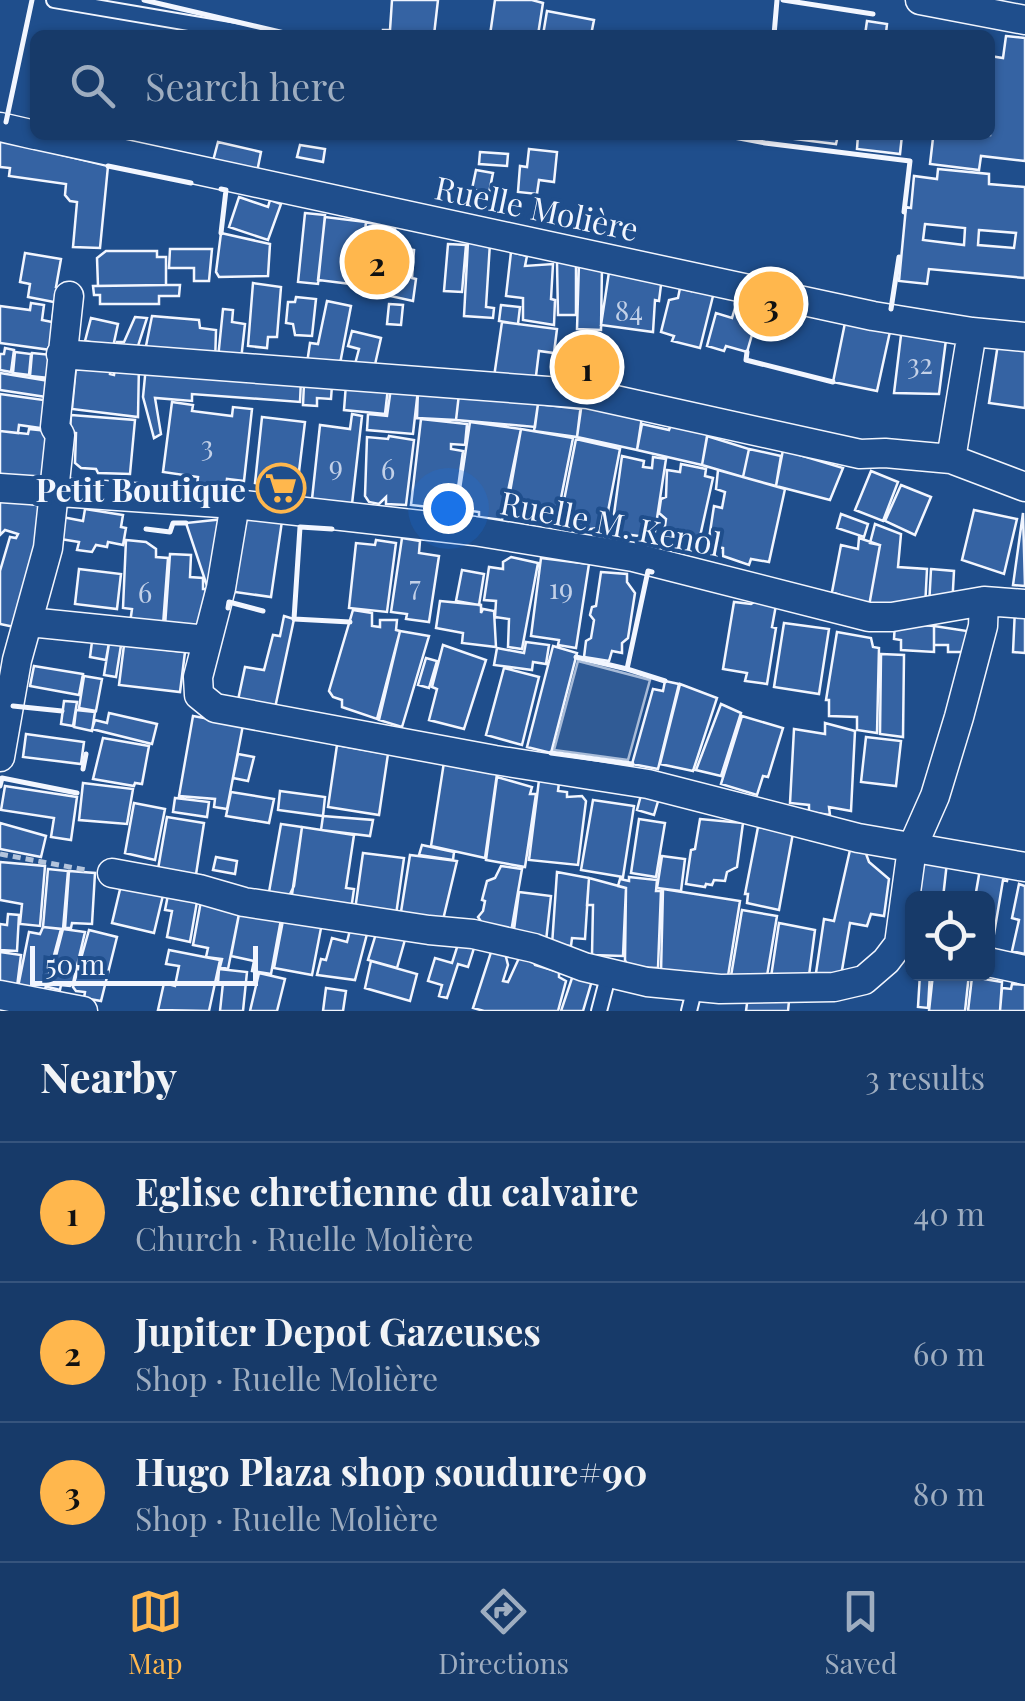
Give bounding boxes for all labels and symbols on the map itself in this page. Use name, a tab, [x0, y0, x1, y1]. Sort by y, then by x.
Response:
street label: Ruelle Molière	[431, 164, 643, 250]
pin: 2	[344, 224, 410, 300]
pin: 3	[738, 266, 804, 342]
house number: 84	[615, 291, 643, 328]
pin: 1	[554, 330, 620, 404]
house number: 32	[907, 344, 933, 381]
house number: 3	[201, 426, 213, 463]
house number: 9	[329, 446, 343, 483]
house number: 6	[381, 450, 395, 487]
supermarket icon: Petit Boutique	[255, 462, 307, 514]
place label: Petit Boutique	[35, 467, 246, 510]
street label: Ruelle M. Kenol	[497, 480, 725, 564]
your location	[423, 483, 474, 534]
house number: 7	[409, 566, 421, 603]
house number: 19	[549, 569, 573, 606]
house number: 6	[138, 573, 152, 610]
scale bar	[30, 941, 258, 986]

